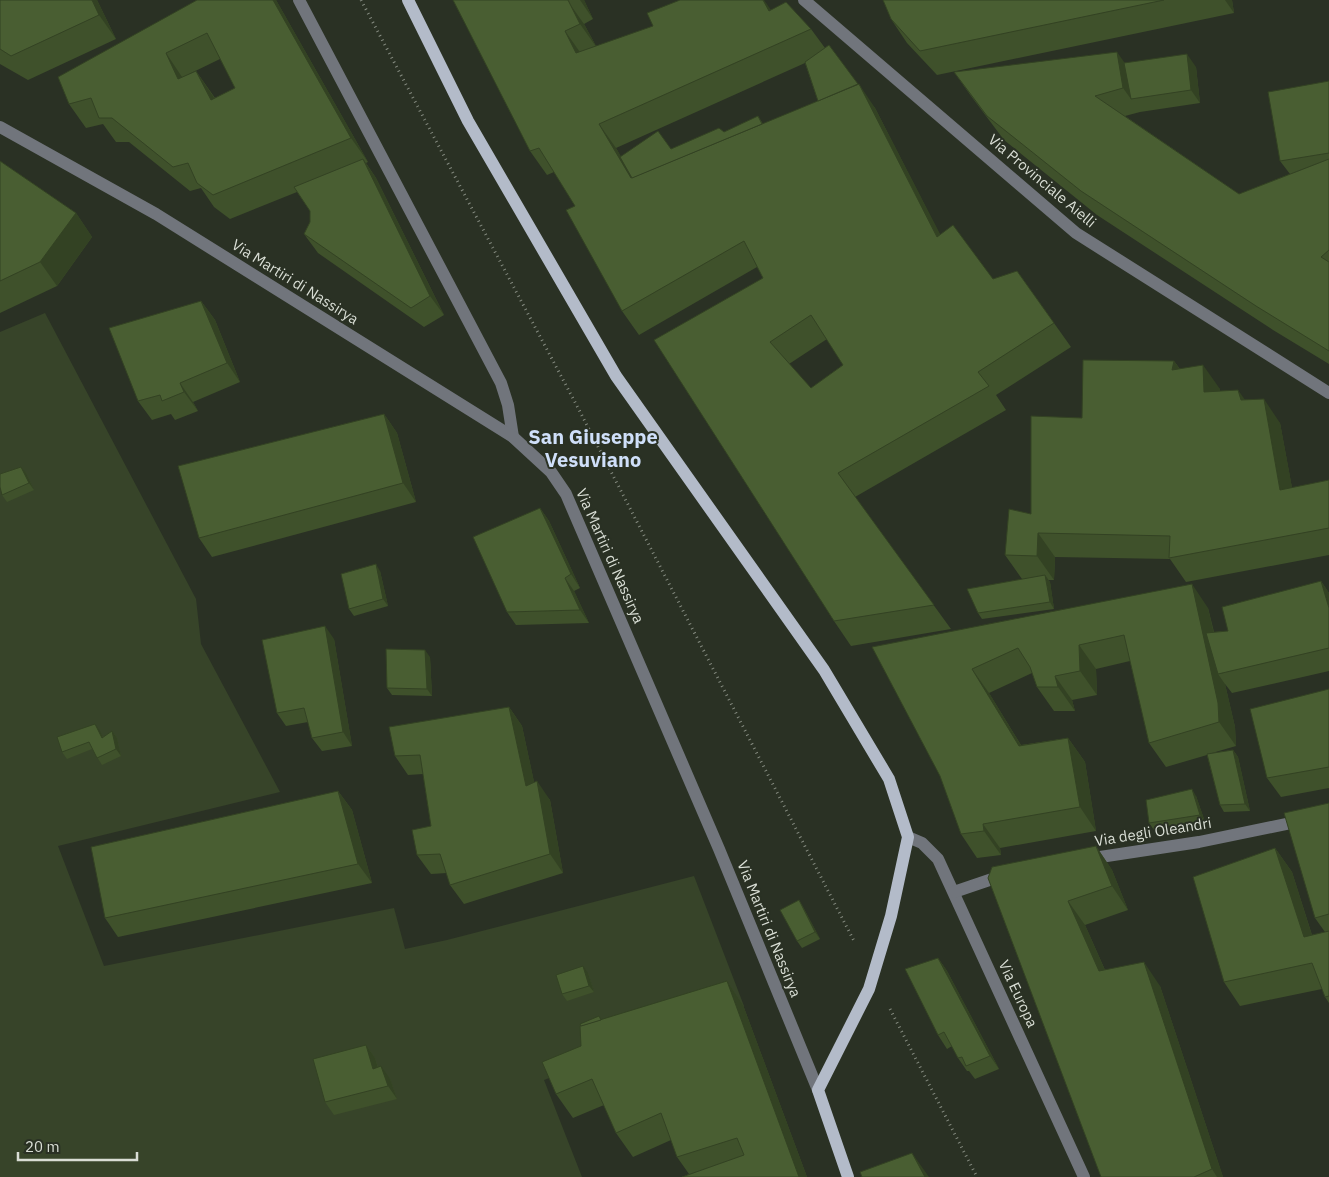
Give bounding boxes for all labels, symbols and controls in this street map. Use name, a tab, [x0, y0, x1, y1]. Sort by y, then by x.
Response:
street label: Via Provinciale Aielli	[984, 130, 1100, 231]
street label: Via Martiri di Nassirya	[228, 235, 362, 328]
district label: San Giuseppe Vesuviano	[528, 423, 658, 473]
street label: Via Martiri di Nassirya	[572, 485, 649, 626]
street label: Via degli Oleandri	[1093, 813, 1213, 850]
street label: Via Martiri di Nassirya	[733, 858, 806, 1000]
street label: Via Europa	[995, 957, 1042, 1031]
scale bar	[18, 1130, 136, 1162]
text: 20 m	[25, 1137, 60, 1156]

